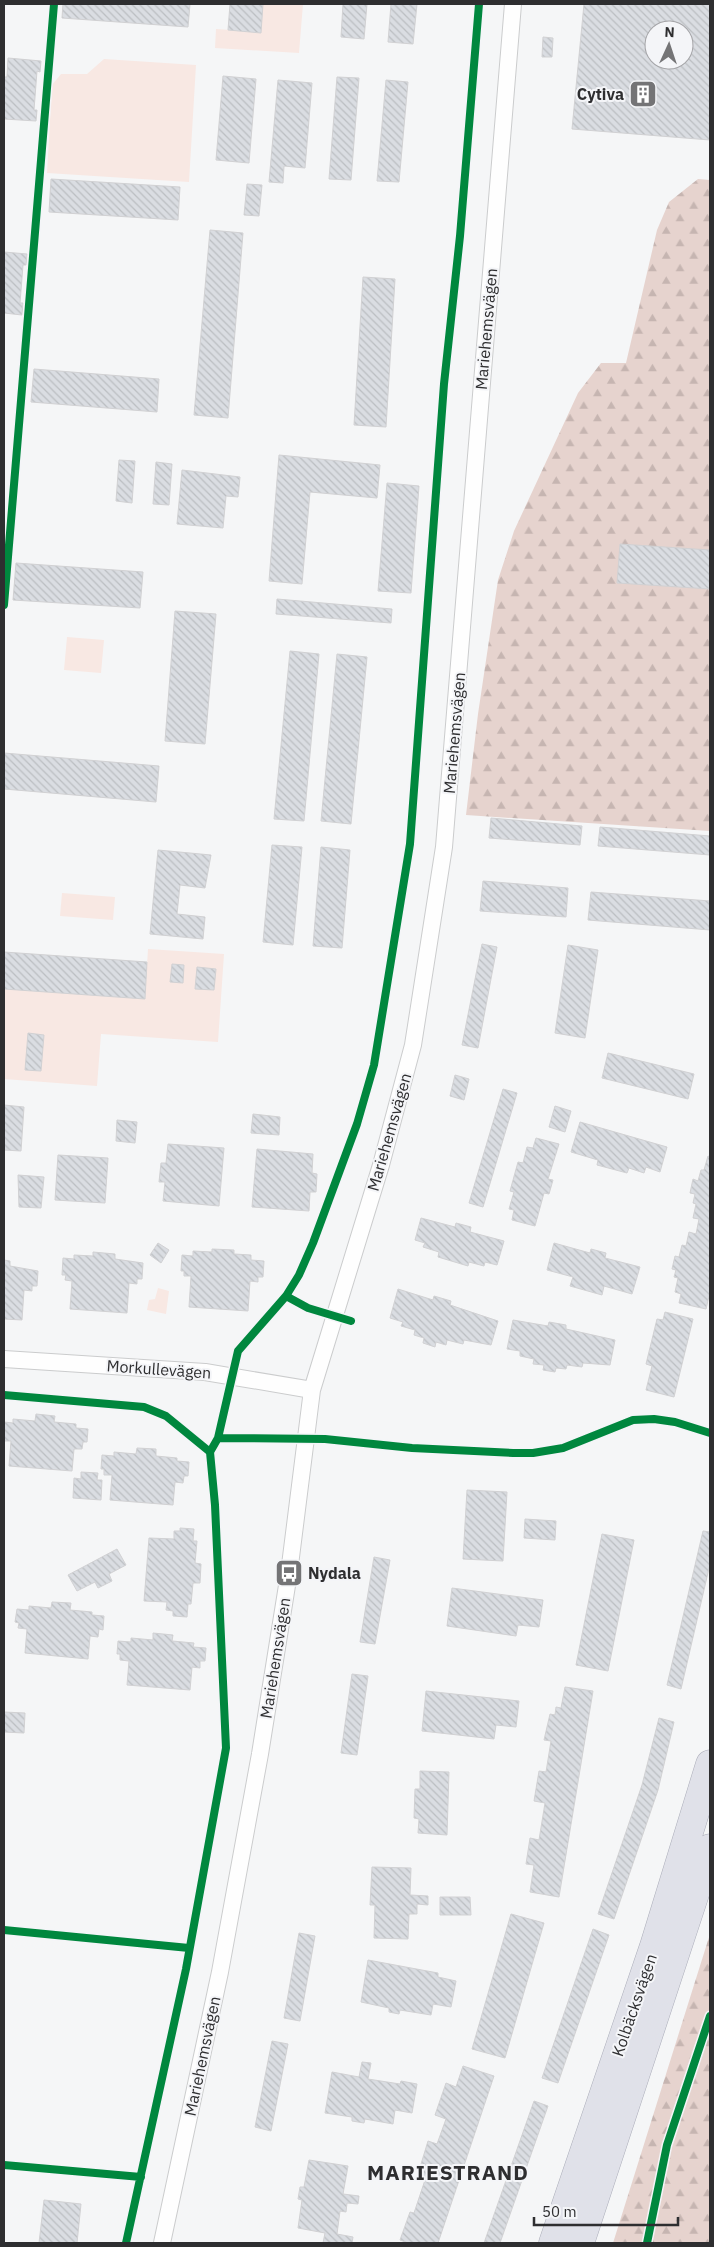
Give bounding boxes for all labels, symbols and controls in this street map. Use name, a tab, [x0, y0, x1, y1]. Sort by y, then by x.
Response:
north arrow	[644, 20, 694, 70]
text: N	[664, 23, 675, 41]
building icon: Cytiva	[628, 79, 658, 109]
place label: Cytiva	[577, 84, 624, 104]
street label: Mariehemsvägen	[471, 267, 501, 391]
street label: Mariehemsvägen	[439, 671, 469, 795]
street label: Mariehemsvägen	[363, 1071, 415, 1193]
street label: Morkullevägen	[106, 1355, 212, 1383]
bus stop icon: Nydala	[274, 1558, 304, 1588]
place label: Nydala	[308, 1563, 361, 1583]
street label: Mariehemsvägen	[256, 1596, 294, 1720]
street label: Kolbäcksvägen	[607, 1951, 661, 2059]
street label: Mariehemsvägen	[180, 1994, 224, 2118]
district label: MARIESTRAND	[367, 2158, 529, 2186]
scale bar	[534, 2194, 678, 2226]
text: 50 m	[542, 2202, 577, 2221]

